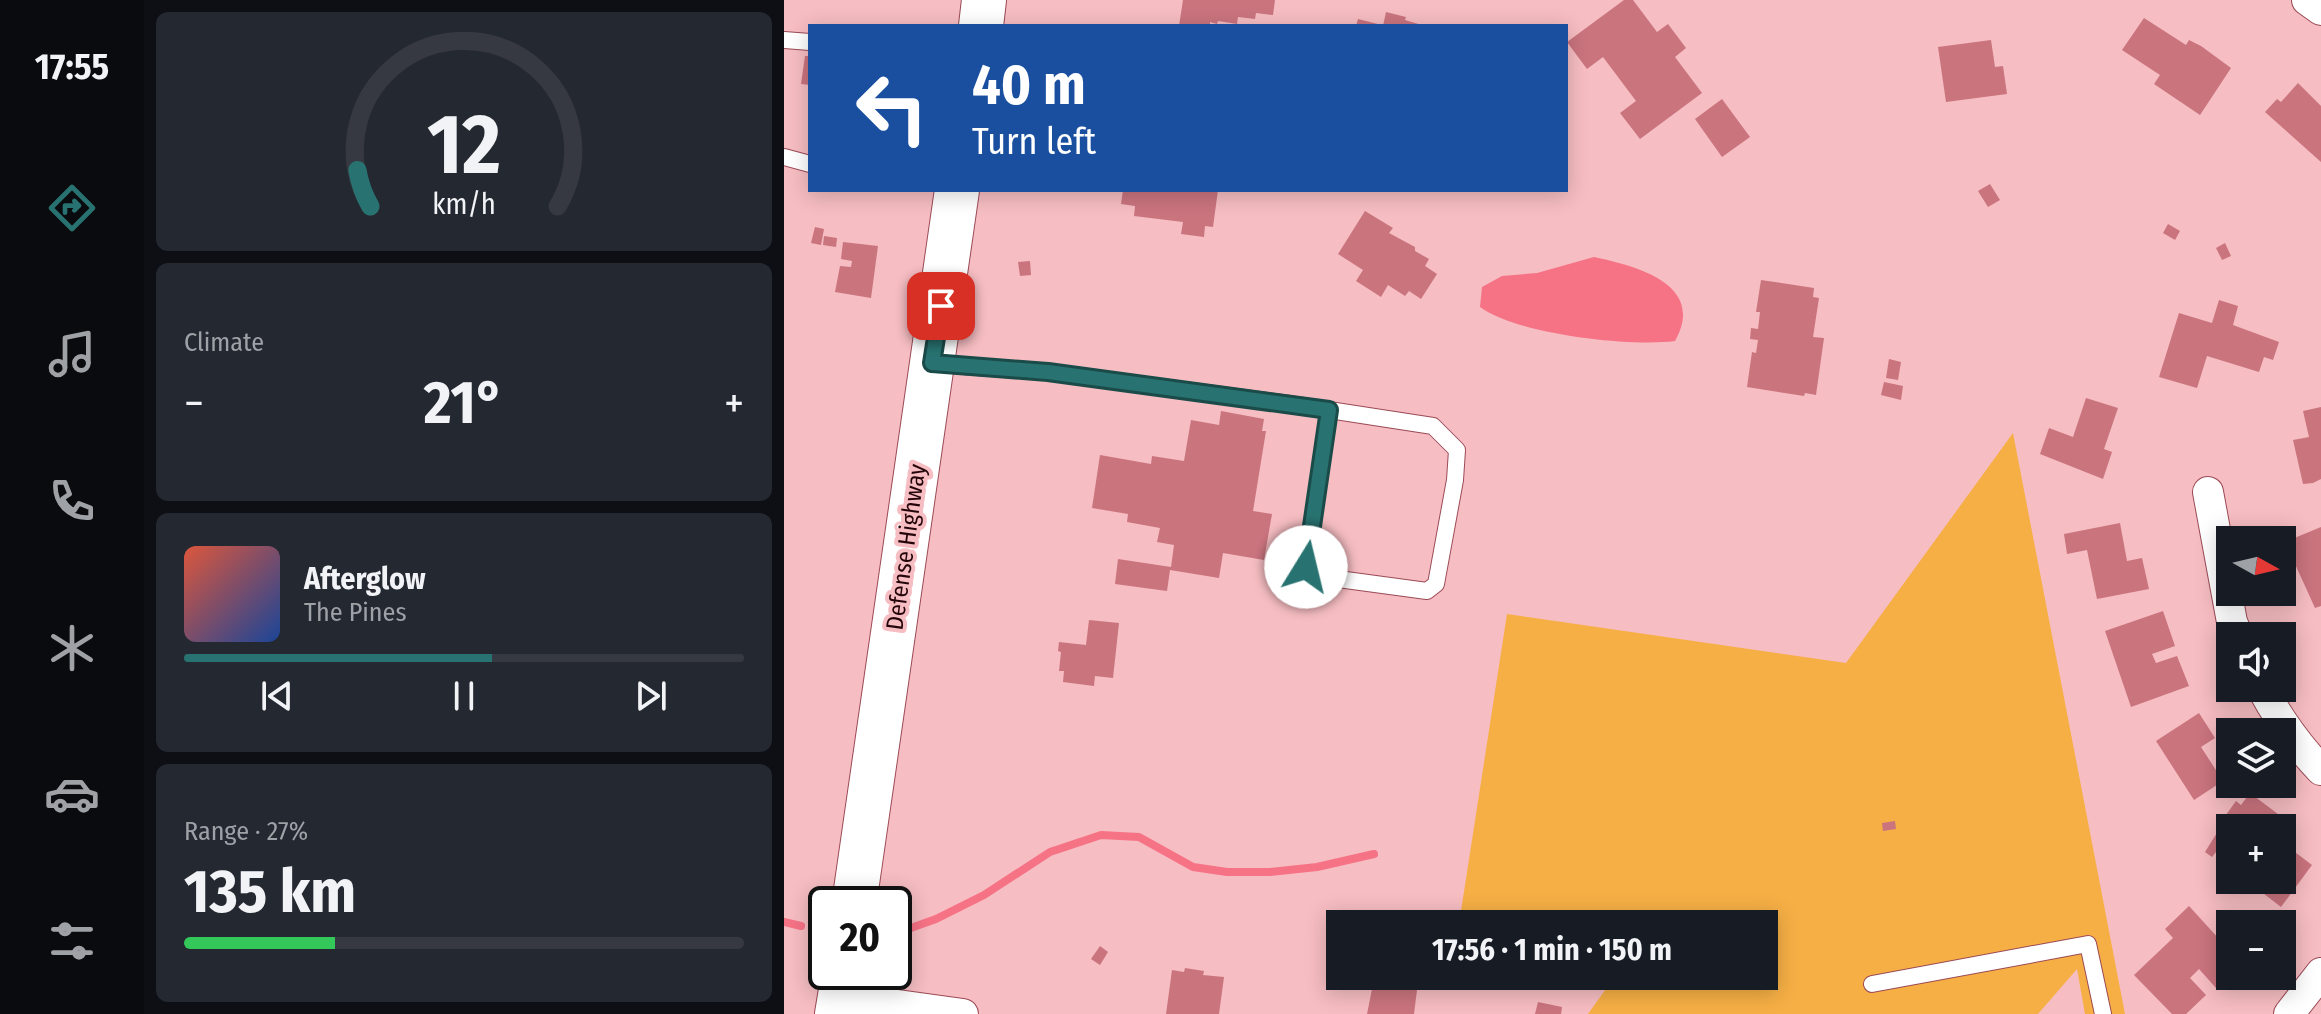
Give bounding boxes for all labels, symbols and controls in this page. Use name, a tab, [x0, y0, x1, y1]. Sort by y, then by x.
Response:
text: 17:55	[35, 45, 109, 89]
text: 40 m	[972, 52, 1086, 119]
icon: left	[840, 56, 944, 160]
text: 12	[427, 95, 501, 195]
text: Turn left	[972, 120, 1096, 164]
icon: directions	[44, 180, 100, 236]
text: km/h	[432, 187, 496, 222]
pin	[907, 272, 975, 340]
icon: arrive	[919, 284, 963, 328]
icon: music	[44, 326, 100, 382]
text: Climate	[184, 327, 264, 358]
text: 21°	[424, 367, 504, 439]
text: −	[184, 377, 204, 430]
text: +	[724, 377, 744, 430]
street label: Defense Highway	[881, 462, 932, 632]
icon: phone	[44, 473, 100, 529]
position arrow	[1264, 525, 1348, 609]
north arrow	[2216, 526, 2296, 606]
map controls	[2216, 526, 2296, 990]
text: Afterglow	[304, 561, 426, 597]
text: The Pines	[304, 597, 407, 628]
icon: climate	[44, 620, 100, 676]
button: sound	[2216, 622, 2296, 702]
icon: previous	[255, 674, 299, 718]
icon: pause	[442, 674, 486, 718]
icon: next	[629, 674, 673, 718]
button: layers	[2216, 718, 2296, 798]
icon: car	[44, 766, 100, 822]
button: +	[2216, 814, 2296, 894]
text: Range · 27%	[184, 816, 308, 847]
text: 135 km	[184, 856, 356, 928]
speed limit sign: 20	[808, 886, 912, 990]
button: −	[2216, 910, 2296, 990]
icon: filters	[44, 913, 100, 969]
text: 17:56 · 1 min · 150 m	[1432, 932, 1672, 968]

